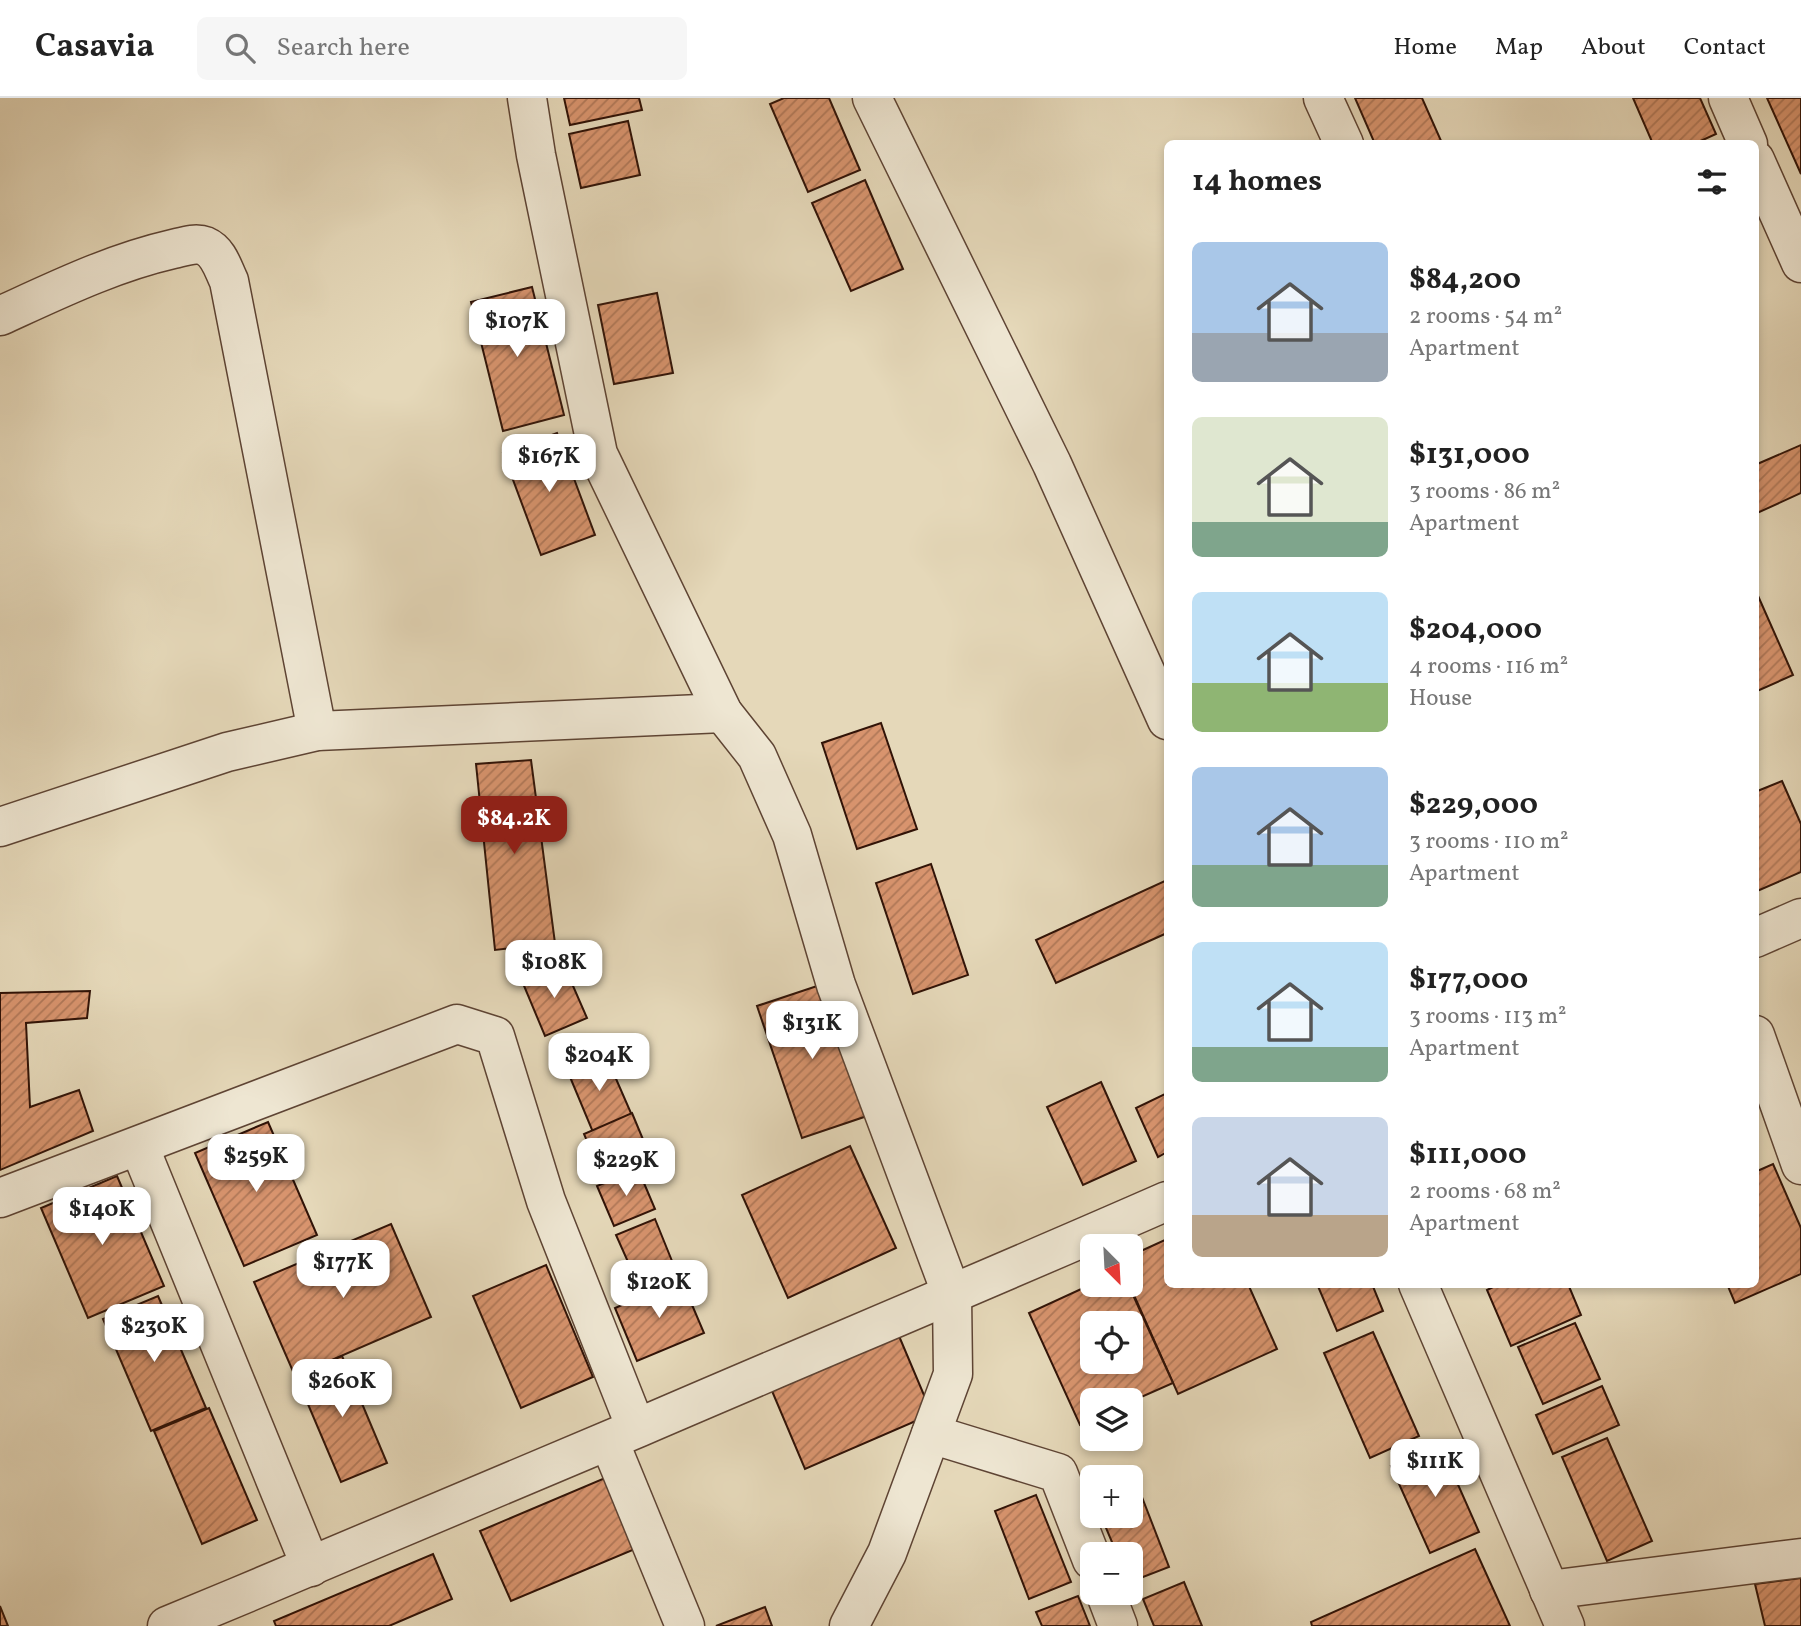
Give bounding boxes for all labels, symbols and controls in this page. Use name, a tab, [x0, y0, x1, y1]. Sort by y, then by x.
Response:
search box	[197, 17, 687, 80]
text: Casavia	[35, 25, 155, 71]
icon: search	[221, 29, 259, 67]
text: Search here	[277, 30, 410, 66]
text: Home	[1393, 31, 1457, 65]
text: Map	[1495, 31, 1543, 65]
text: About	[1581, 31, 1646, 65]
text: Contact	[1684, 31, 1766, 65]
text: 14 homes	[1192, 161, 1322, 203]
icon: filters	[1693, 163, 1731, 201]
text: $84,200	[1409, 259, 1521, 301]
icon: home	[1248, 270, 1332, 354]
pin: $107K	[468, 300, 566, 359]
text: 2 rooms · 54 m²	[1409, 301, 1562, 333]
text: $107K	[485, 306, 549, 338]
text: Apartment	[1409, 333, 1520, 365]
pin: $167K	[500, 434, 598, 494]
text: $131,000	[1409, 434, 1530, 476]
text: $167K	[518, 441, 580, 473]
icon: home	[1248, 445, 1332, 529]
text: 3 rooms · 86 m²	[1409, 476, 1560, 508]
text: Apartment	[1409, 508, 1520, 540]
text: $204,000	[1409, 609, 1542, 651]
icon: home	[1248, 620, 1332, 704]
text: 4 rooms · 116 m²	[1409, 651, 1568, 683]
text: House	[1409, 683, 1472, 715]
text: $229,000	[1409, 784, 1538, 826]
icon: home	[1248, 795, 1332, 879]
pin: $84.2K	[457, 796, 571, 856]
text: $84.2K	[477, 803, 551, 835]
text: 3 rooms · 110 m²	[1409, 826, 1569, 858]
text: Apartment	[1409, 858, 1520, 890]
pin: $108K	[505, 940, 603, 1000]
text: $108K	[521, 947, 587, 979]
text: $177,000	[1409, 959, 1528, 1001]
icon: home	[1248, 970, 1332, 1054]
text: 3 rooms · 113 m²	[1409, 1001, 1567, 1033]
pin: $131K	[763, 1002, 861, 1061]
text: $131K	[782, 1008, 842, 1040]
text: Apartment	[1409, 1033, 1520, 1065]
pin: $204K	[550, 1034, 648, 1093]
text: $204K	[564, 1040, 634, 1072]
pin: $259K	[207, 1134, 305, 1194]
text: $111,000	[1409, 1134, 1527, 1176]
pin: $229K	[577, 1138, 675, 1198]
text: $259K	[224, 1141, 289, 1173]
text: $229K	[593, 1145, 659, 1177]
icon: home	[1248, 1145, 1332, 1229]
text: 2 rooms · 68 m²	[1409, 1176, 1561, 1208]
pin: $140K	[53, 1188, 151, 1247]
text: $140K	[69, 1194, 135, 1226]
text: Apartment	[1409, 1208, 1520, 1240]
north arrow	[1080, 1234, 1143, 1297]
map controls	[1080, 1234, 1143, 1605]
pin: $177K	[294, 1240, 392, 1300]
text: $177K	[313, 1247, 373, 1279]
pin: $120K	[610, 1260, 708, 1320]
text: $120K	[627, 1267, 691, 1299]
pin: $230K	[105, 1304, 203, 1364]
text: $230K	[121, 1311, 187, 1343]
button: locate	[1080, 1311, 1143, 1374]
pin: $260K	[293, 1360, 391, 1419]
text: $260K	[308, 1366, 376, 1398]
button: layers	[1080, 1388, 1143, 1451]
pin: $111K	[1386, 1440, 1484, 1499]
text: $111K	[1406, 1446, 1464, 1478]
button: +	[1080, 1465, 1143, 1528]
button: −	[1080, 1542, 1143, 1605]

